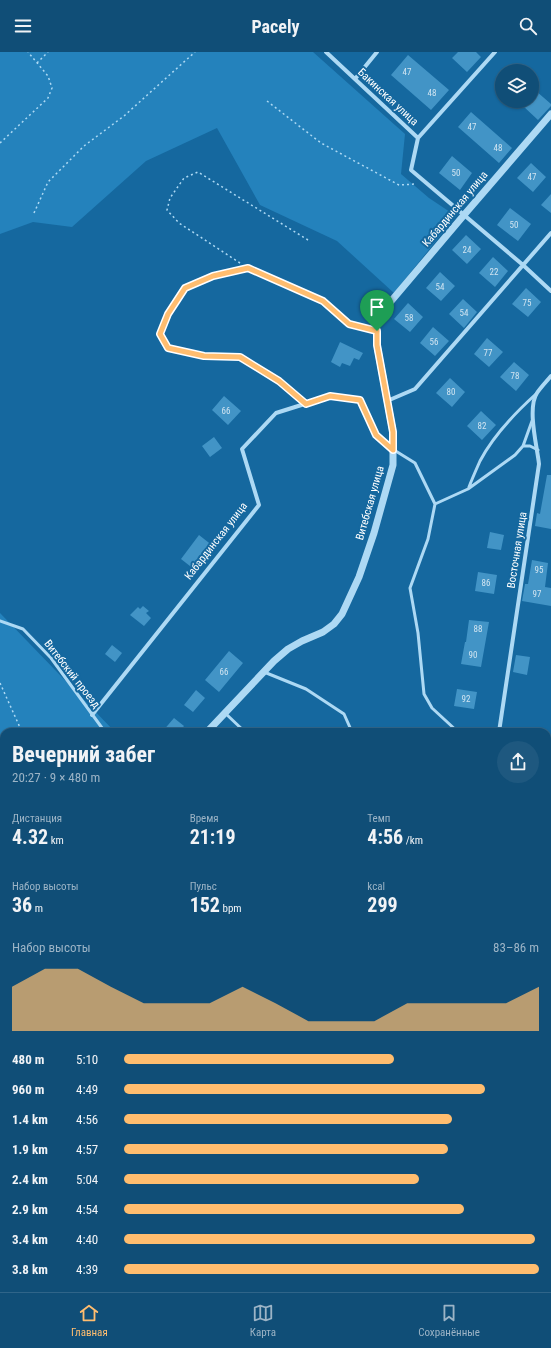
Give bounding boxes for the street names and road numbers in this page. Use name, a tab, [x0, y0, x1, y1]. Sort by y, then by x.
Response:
street label: Бакинская улица	[355, 66, 421, 128]
street label: Кабардинская улица	[420, 169, 490, 249]
street label: Витебская улица	[353, 464, 387, 542]
street label: Кабардинская улица	[182, 500, 250, 582]
street label: Восточная улица	[505, 511, 529, 589]
street label: Витебский проезд	[41, 637, 103, 711]

